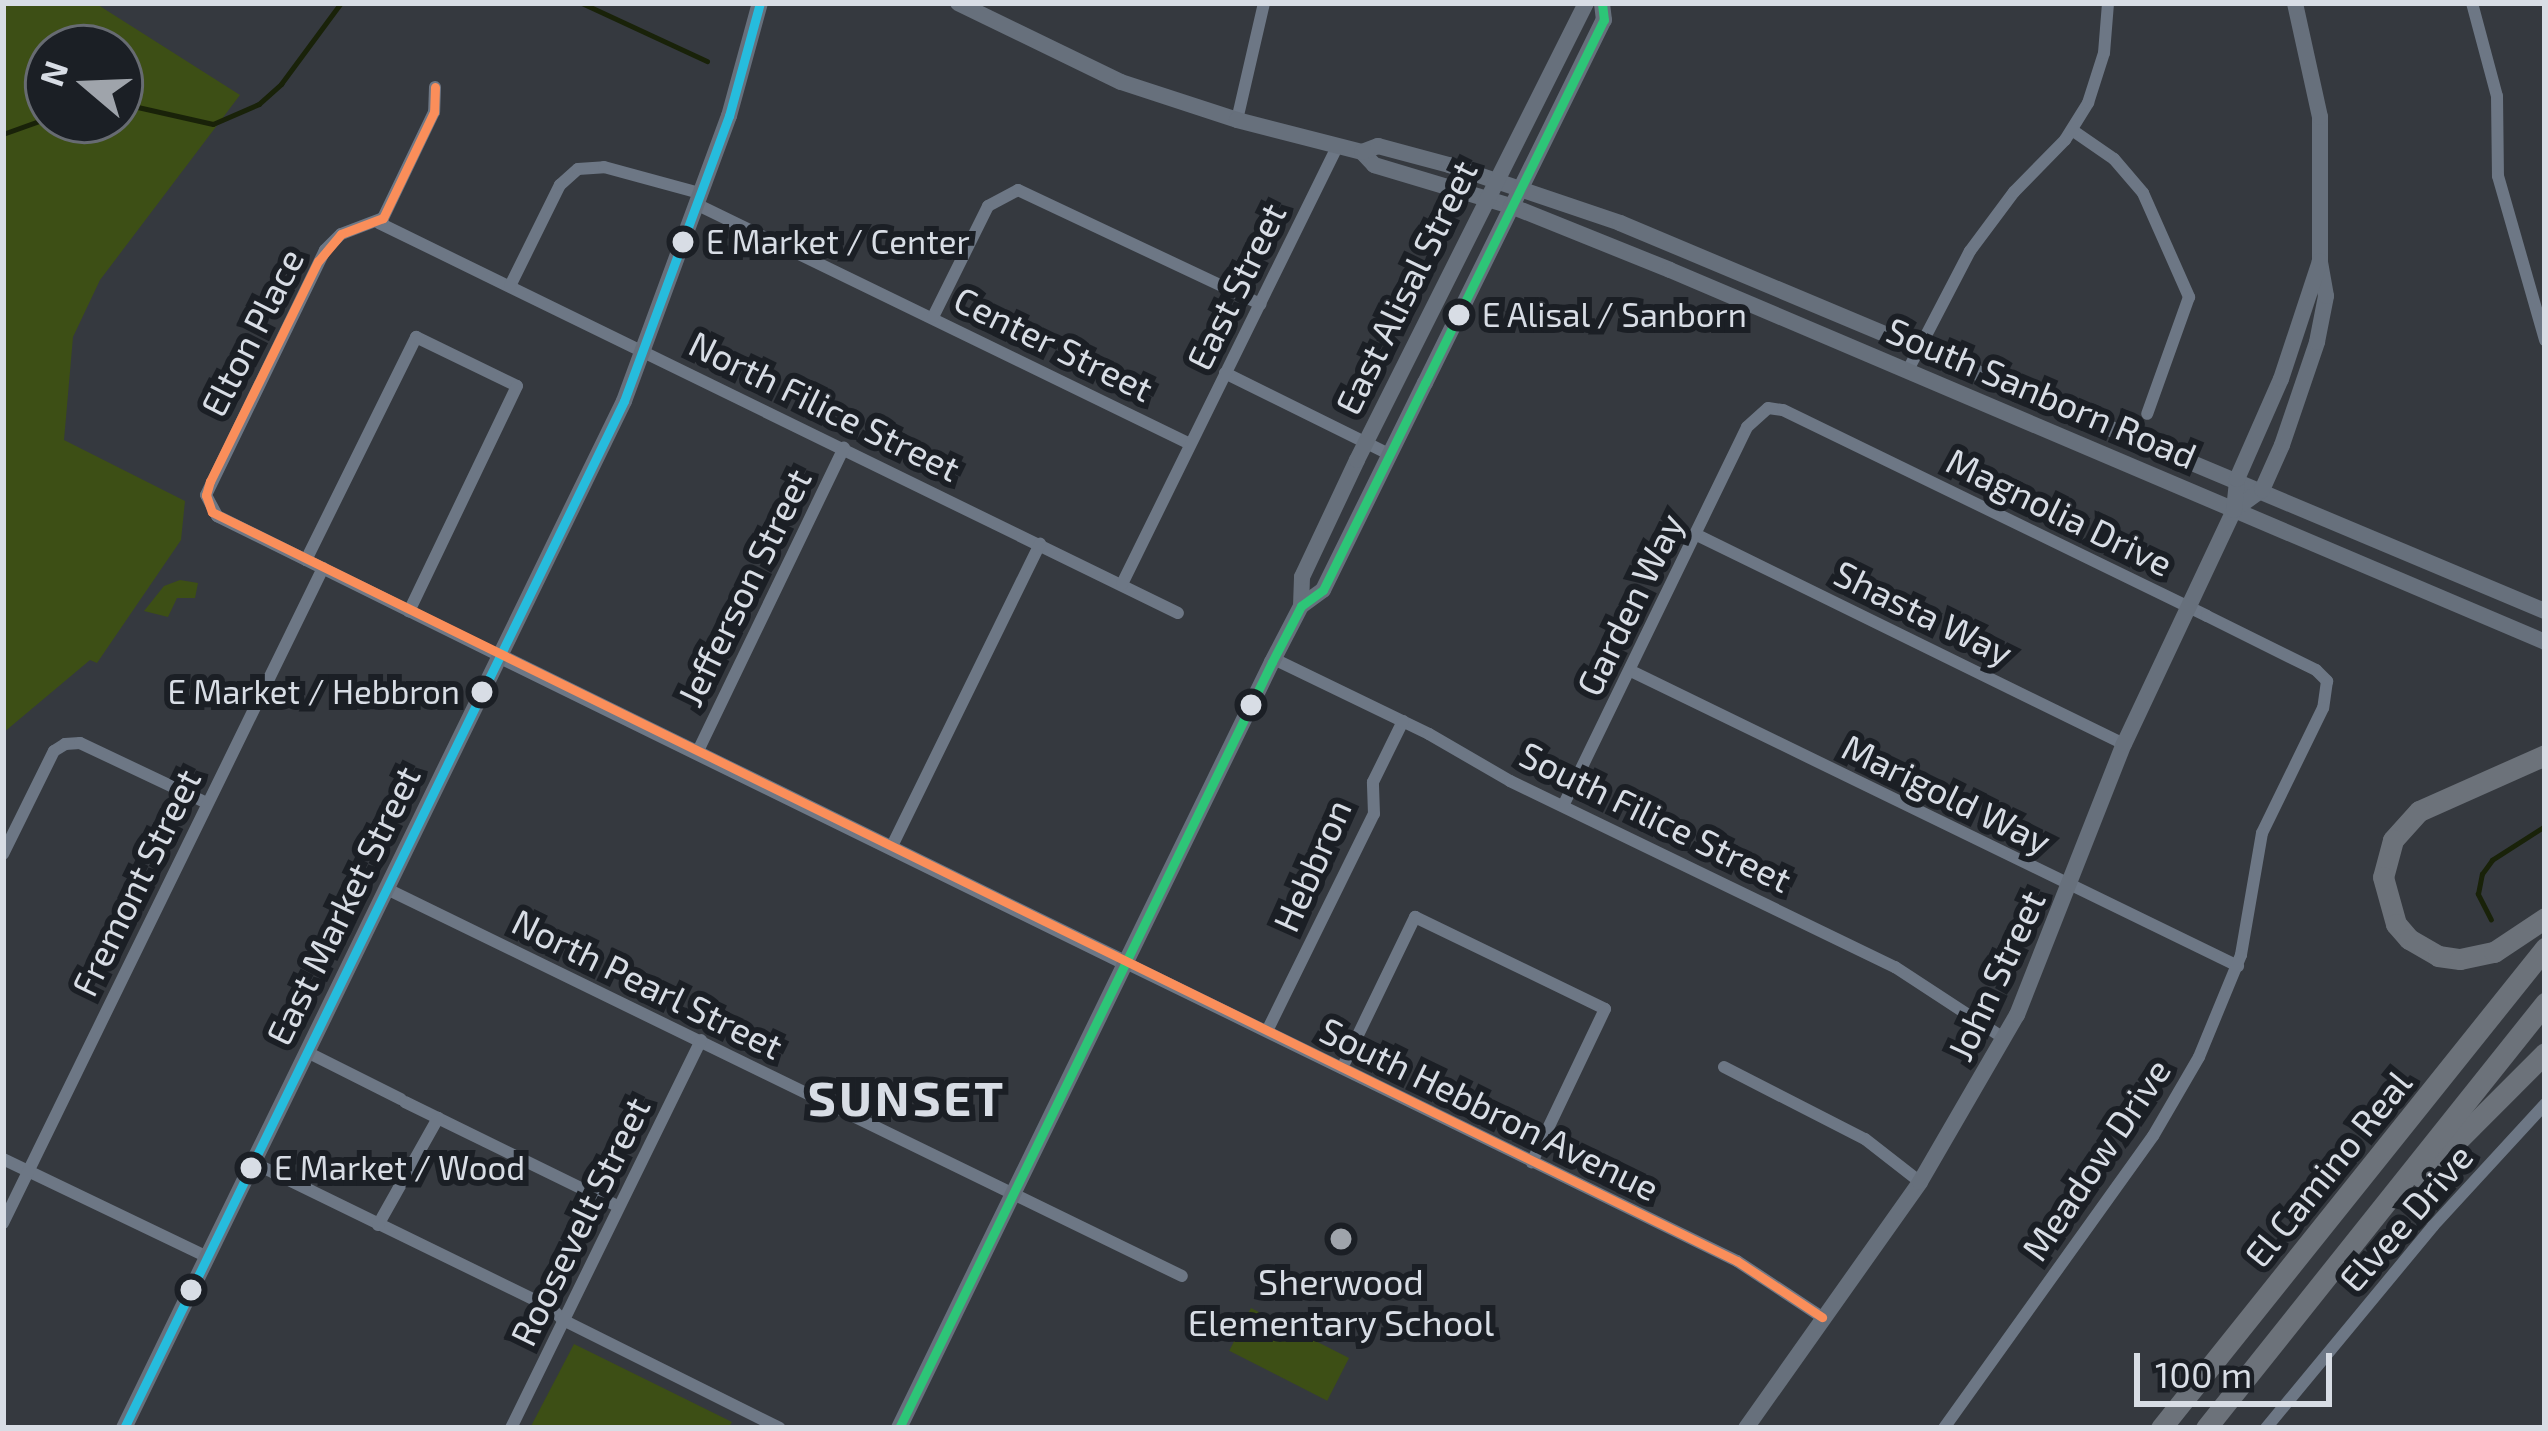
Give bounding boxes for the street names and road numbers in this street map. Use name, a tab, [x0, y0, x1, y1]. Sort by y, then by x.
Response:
street label: East Alisal Street	[1324, 152, 1486, 422]
street label: East Street	[1176, 196, 1294, 376]
street label: Elton Place	[190, 241, 312, 423]
street label: Center Street	[947, 276, 1161, 410]
street label: South Sanborn Road	[1881, 307, 2203, 477]
street label: North Filice Street	[683, 321, 967, 489]
street label: Magnolia Drive	[1940, 438, 2180, 584]
street label: Jefferson Street	[667, 461, 819, 713]
street label: Garden Way	[1566, 506, 1692, 702]
street label: Shasta Way	[1828, 550, 2020, 674]
street label: Marigold Way	[1836, 724, 2058, 862]
street label: South Filice Street	[1513, 732, 1799, 900]
street label: East Market Street	[256, 759, 428, 1051]
street label: Fremont Street	[61, 762, 209, 1002]
street label: Hebbron	[1263, 792, 1359, 938]
street label: John Street	[1937, 883, 2053, 1067]
street label: North Pearl Street	[505, 899, 791, 1067]
street label: South Hebbron Avenue	[1313, 1007, 1667, 1209]
street label: Meadow Drive	[2011, 1050, 2179, 1268]
street label: El Camino Real	[2234, 1061, 2420, 1275]
street label: Roosevelt Street	[500, 1090, 658, 1352]
street label: Elvee Drive	[2329, 1134, 2481, 1300]

